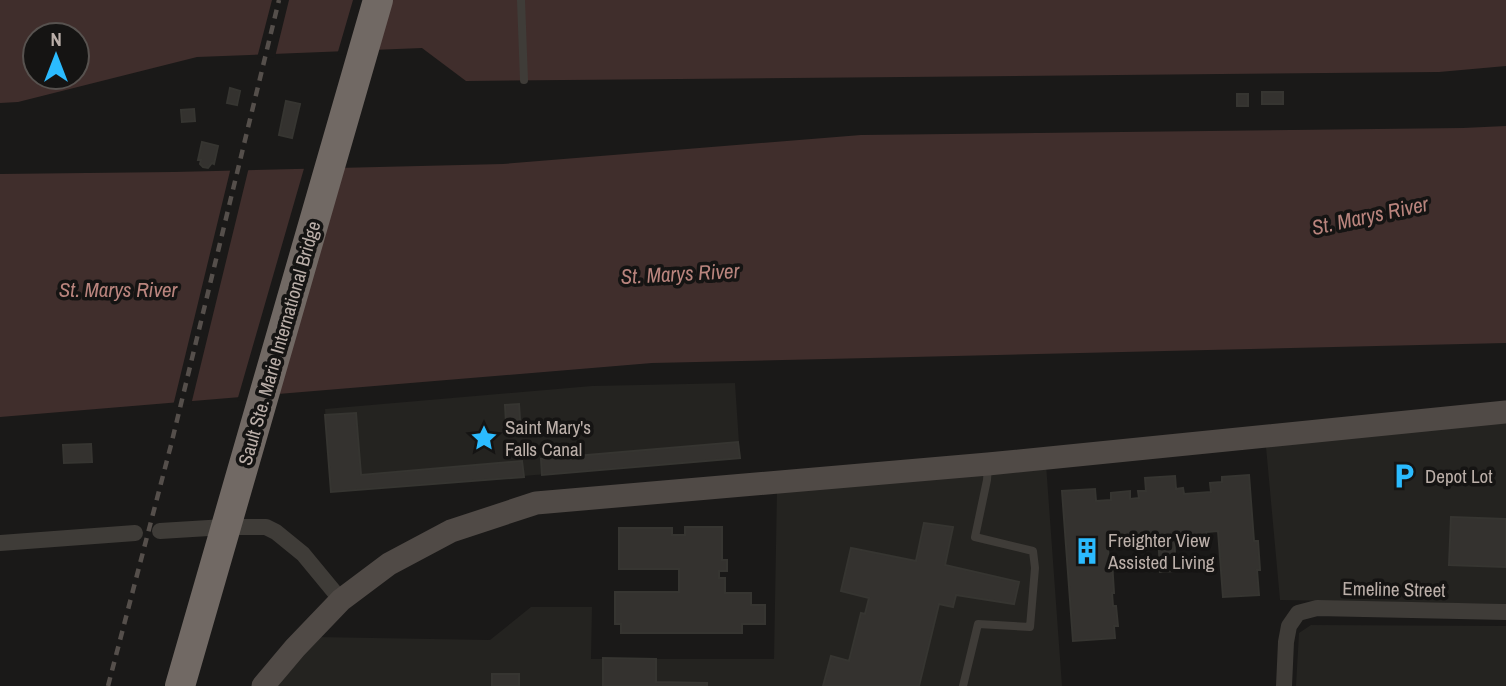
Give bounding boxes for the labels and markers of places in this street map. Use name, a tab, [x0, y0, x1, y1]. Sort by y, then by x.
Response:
place label: Saint Mary's Falls Canal	[505, 414, 591, 462]
place icon: Saint Mary's Falls Canal	[469, 423, 499, 453]
parking icon: Depot Lot	[1389, 461, 1419, 491]
place label: Depot Lot	[1425, 463, 1493, 489]
place label: Freighter View Assisted Living	[1107, 527, 1215, 575]
building icon: Freighter View Assisted Living	[1072, 536, 1102, 566]

